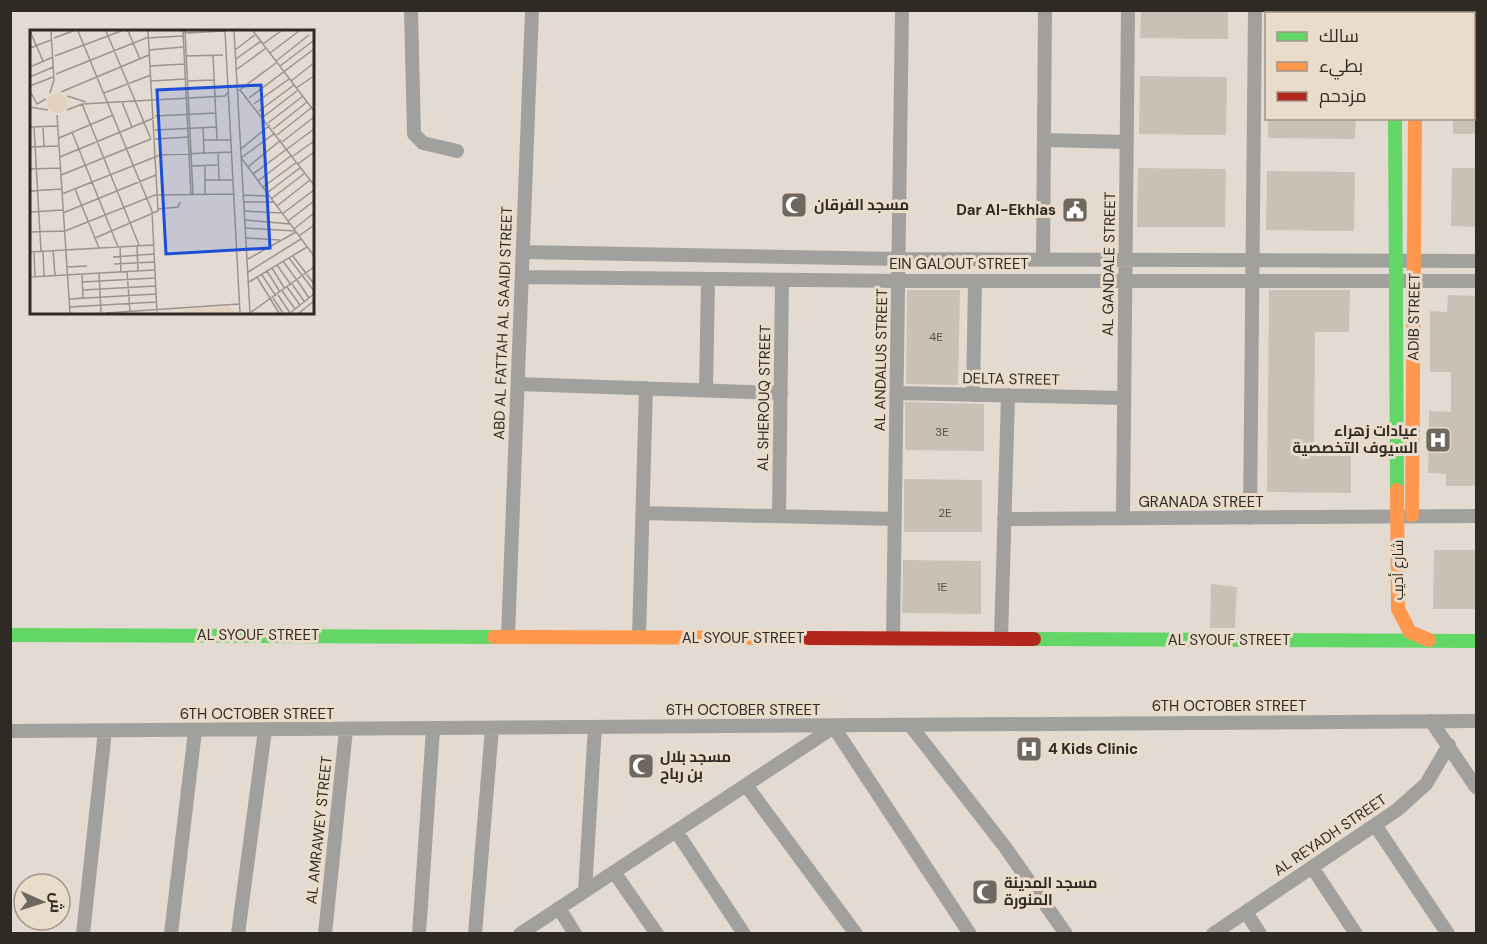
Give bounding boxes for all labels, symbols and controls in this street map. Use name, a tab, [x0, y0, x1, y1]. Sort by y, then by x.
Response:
legend	[1265, 12, 1475, 120]
text: سالك	[1319, 24, 1359, 48]
inset map	[30, 30, 314, 314]
text: بطيء	[1319, 54, 1363, 80]
text: مزدحم	[1319, 84, 1367, 108]
mosque icon: مسجد الفرقان	[779, 190, 809, 220]
street label: AL GANDALE STREET	[1098, 192, 1120, 336]
place label: مسجد الفرقان	[814, 195, 909, 215]
public building icon: Dar Al-Ekhlas	[1060, 195, 1090, 225]
place label: Dar Al-Ekhlas	[956, 200, 1056, 220]
street label: ABD AL FATTAH AL SAAIDI STREET	[489, 206, 517, 440]
street label: EIN GALOUT STREET	[889, 254, 1029, 274]
street label: ADIB STREET	[1403, 273, 1425, 361]
street label: AL ANDALUS STREET	[870, 288, 892, 432]
street label: AL SHEROUQ STREET	[753, 325, 775, 471]
house number: 4E	[929, 329, 943, 345]
street label: DELTA STREET	[962, 368, 1060, 390]
place label: عيادات زهراء السيوف التخصصية	[1292, 421, 1418, 458]
house number: 3E	[935, 424, 949, 440]
hospital icon: عيادات زهراء السيوف التخصصية	[1423, 425, 1453, 455]
street label: GRANADA STREET	[1138, 492, 1264, 512]
house number: 2E	[938, 505, 952, 521]
street label: شارع أديب	[1388, 540, 1409, 600]
house number: 1E	[937, 579, 947, 595]
street label: AL SYOUF STREET	[197, 625, 319, 645]
street label: AL SYOUF STREET	[682, 628, 804, 648]
street label: AL SYOUF STREET	[1168, 630, 1290, 650]
street label: 6TH OCTOBER STREET	[1152, 696, 1306, 716]
street label: 6TH OCTOBER STREET	[666, 700, 820, 720]
street label: 6TH OCTOBER STREET	[180, 704, 334, 724]
hospital icon: 4 Kids Clinic	[1014, 734, 1044, 764]
place label: 4 Kids Clinic	[1048, 739, 1138, 759]
place label: مسجد بلال بن رباح	[660, 747, 731, 784]
mosque icon: مسجد بلال بن رباح	[626, 751, 656, 781]
street label: AL AMRAWEY STREET	[301, 755, 337, 905]
street label: AL REYADH STREET	[1269, 790, 1391, 880]
north arrow	[12, 872, 72, 932]
place label: مسجد المدينة المنورة	[1004, 873, 1097, 910]
mosque icon: مسجد المدينة المنورة	[970, 877, 1000, 907]
text: ش	[45, 892, 68, 914]

